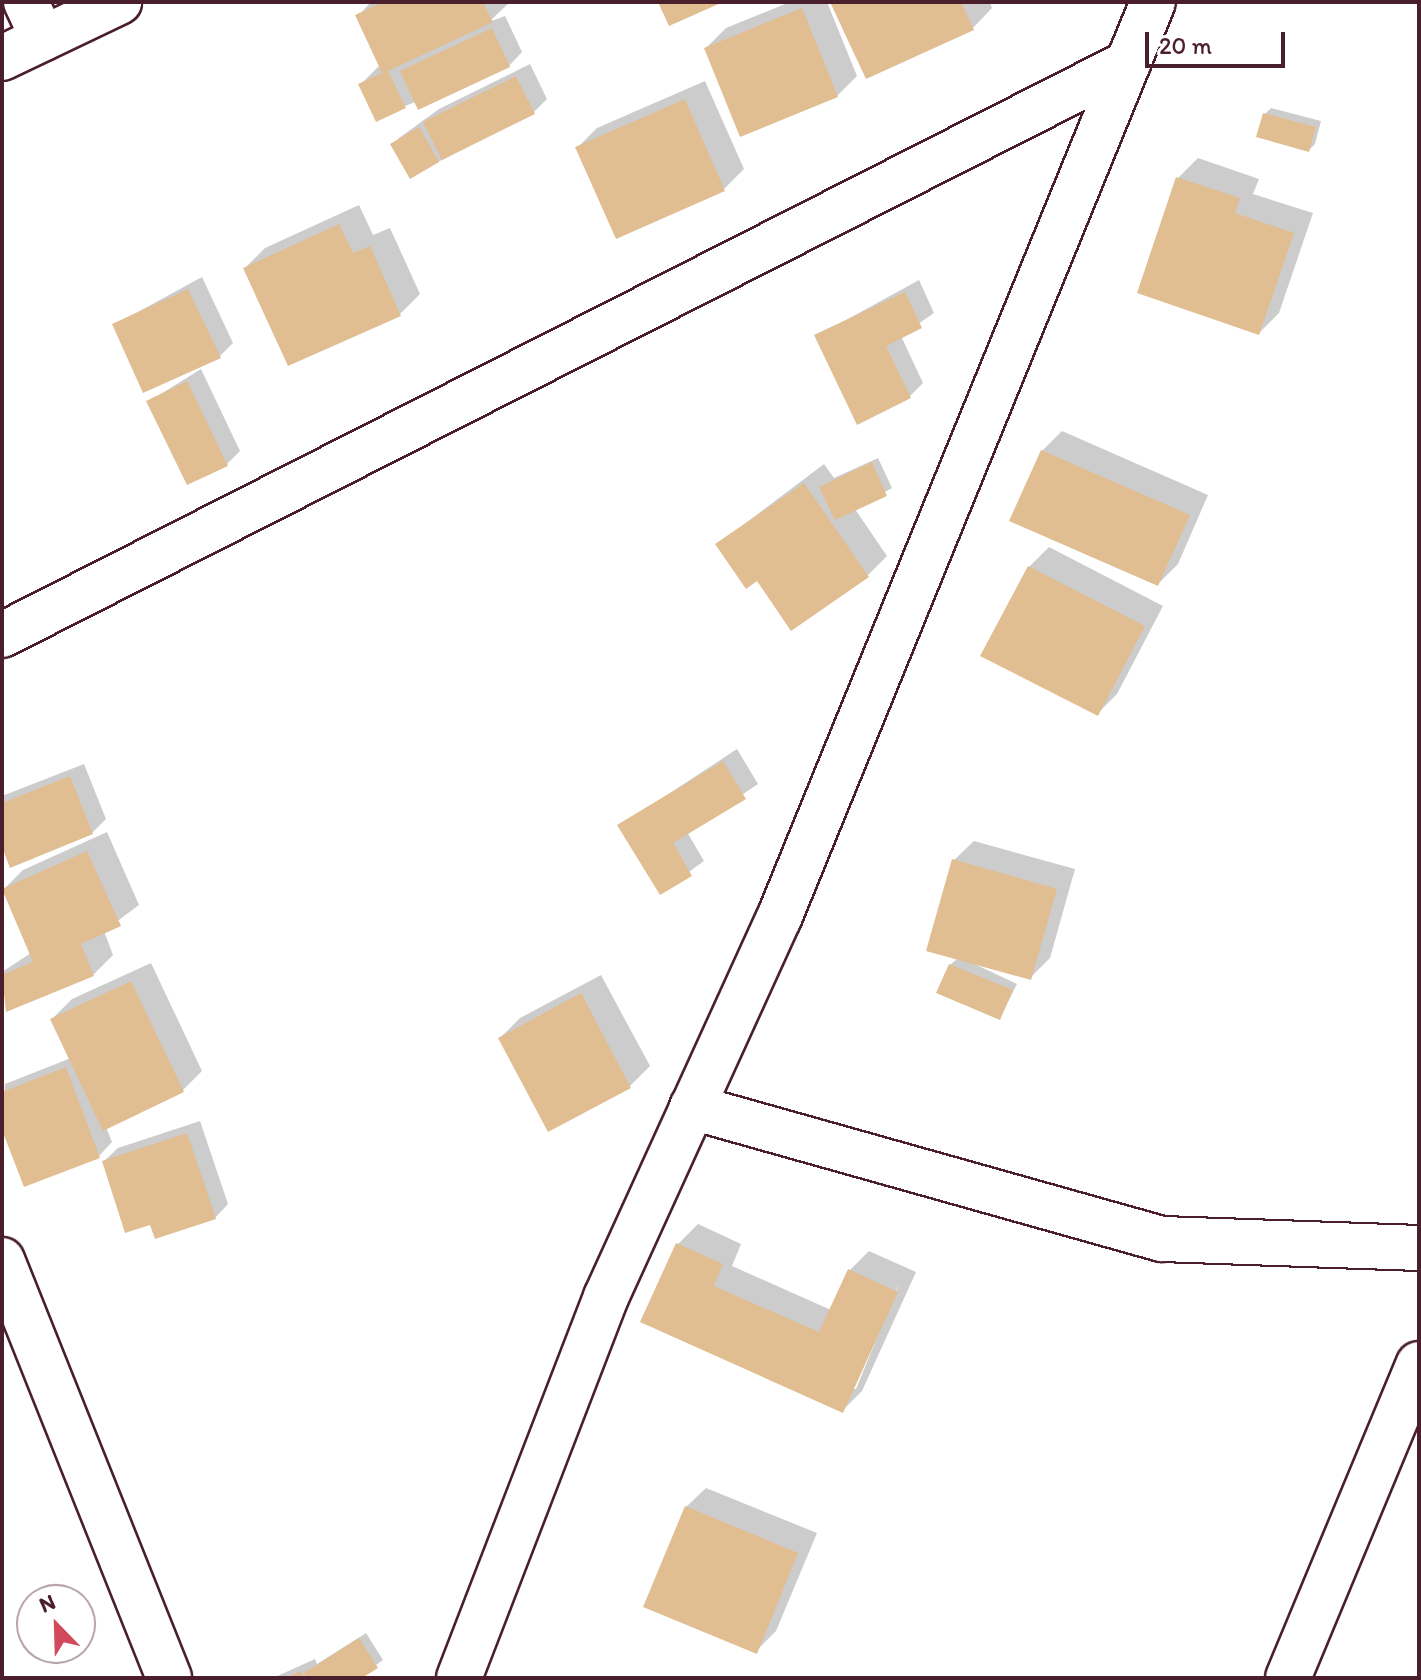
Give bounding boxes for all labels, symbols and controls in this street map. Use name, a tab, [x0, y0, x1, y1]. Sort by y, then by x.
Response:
scale bar	[1149, 16, 1289, 66]
text: 20 m	[1159, 31, 1212, 60]
north arrow	[16, 1584, 96, 1664]
text: N	[35, 1588, 59, 1619]

